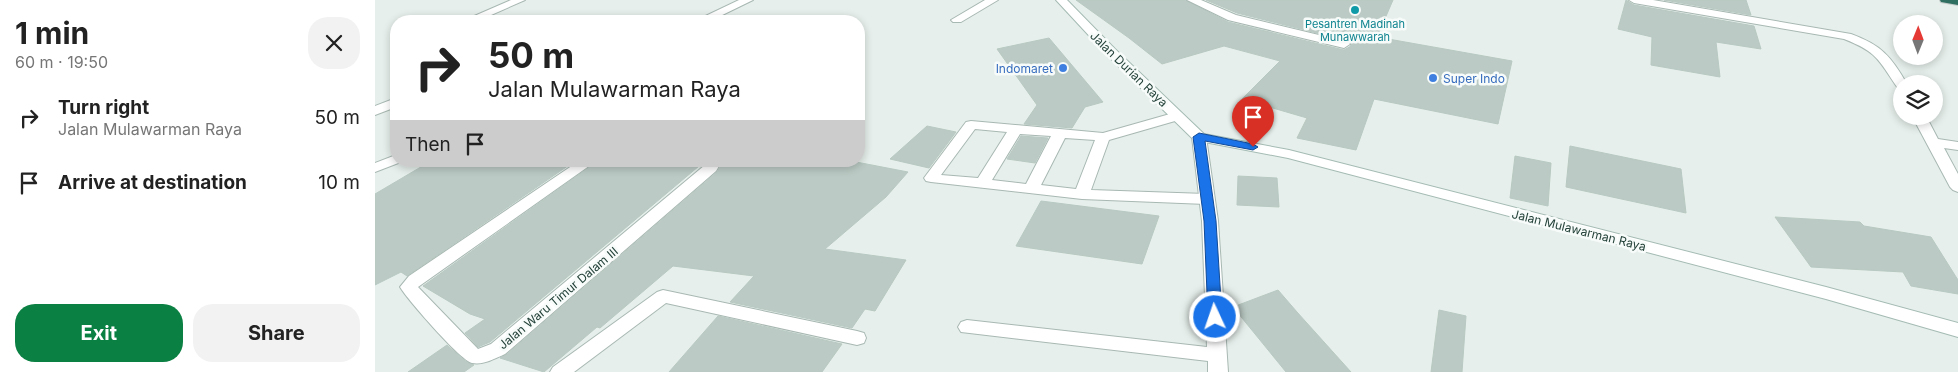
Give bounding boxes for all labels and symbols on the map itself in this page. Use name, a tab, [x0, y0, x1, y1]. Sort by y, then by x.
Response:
marker: Pesantren Madinah Munawwarah	[1349, 4, 1361, 16]
north arrow	[1893, 15, 1943, 65]
place label: Pesantren Madinah Munawwarah	[1305, 17, 1405, 44]
street label: Jalan Durian Raya	[1087, 28, 1171, 110]
place label: Indomaret	[996, 61, 1053, 76]
marker: Indomaret	[1057, 62, 1069, 74]
place label: Super Indo	[1443, 71, 1505, 86]
marker: Super Indo	[1427, 72, 1439, 84]
pin	[1232, 96, 1274, 147]
street label: Jalan Mulawarman Raya	[1510, 206, 1648, 254]
street label: Jalan Waru Timur Dalam III	[495, 244, 621, 352]
position arrow	[1188, 290, 1240, 342]

